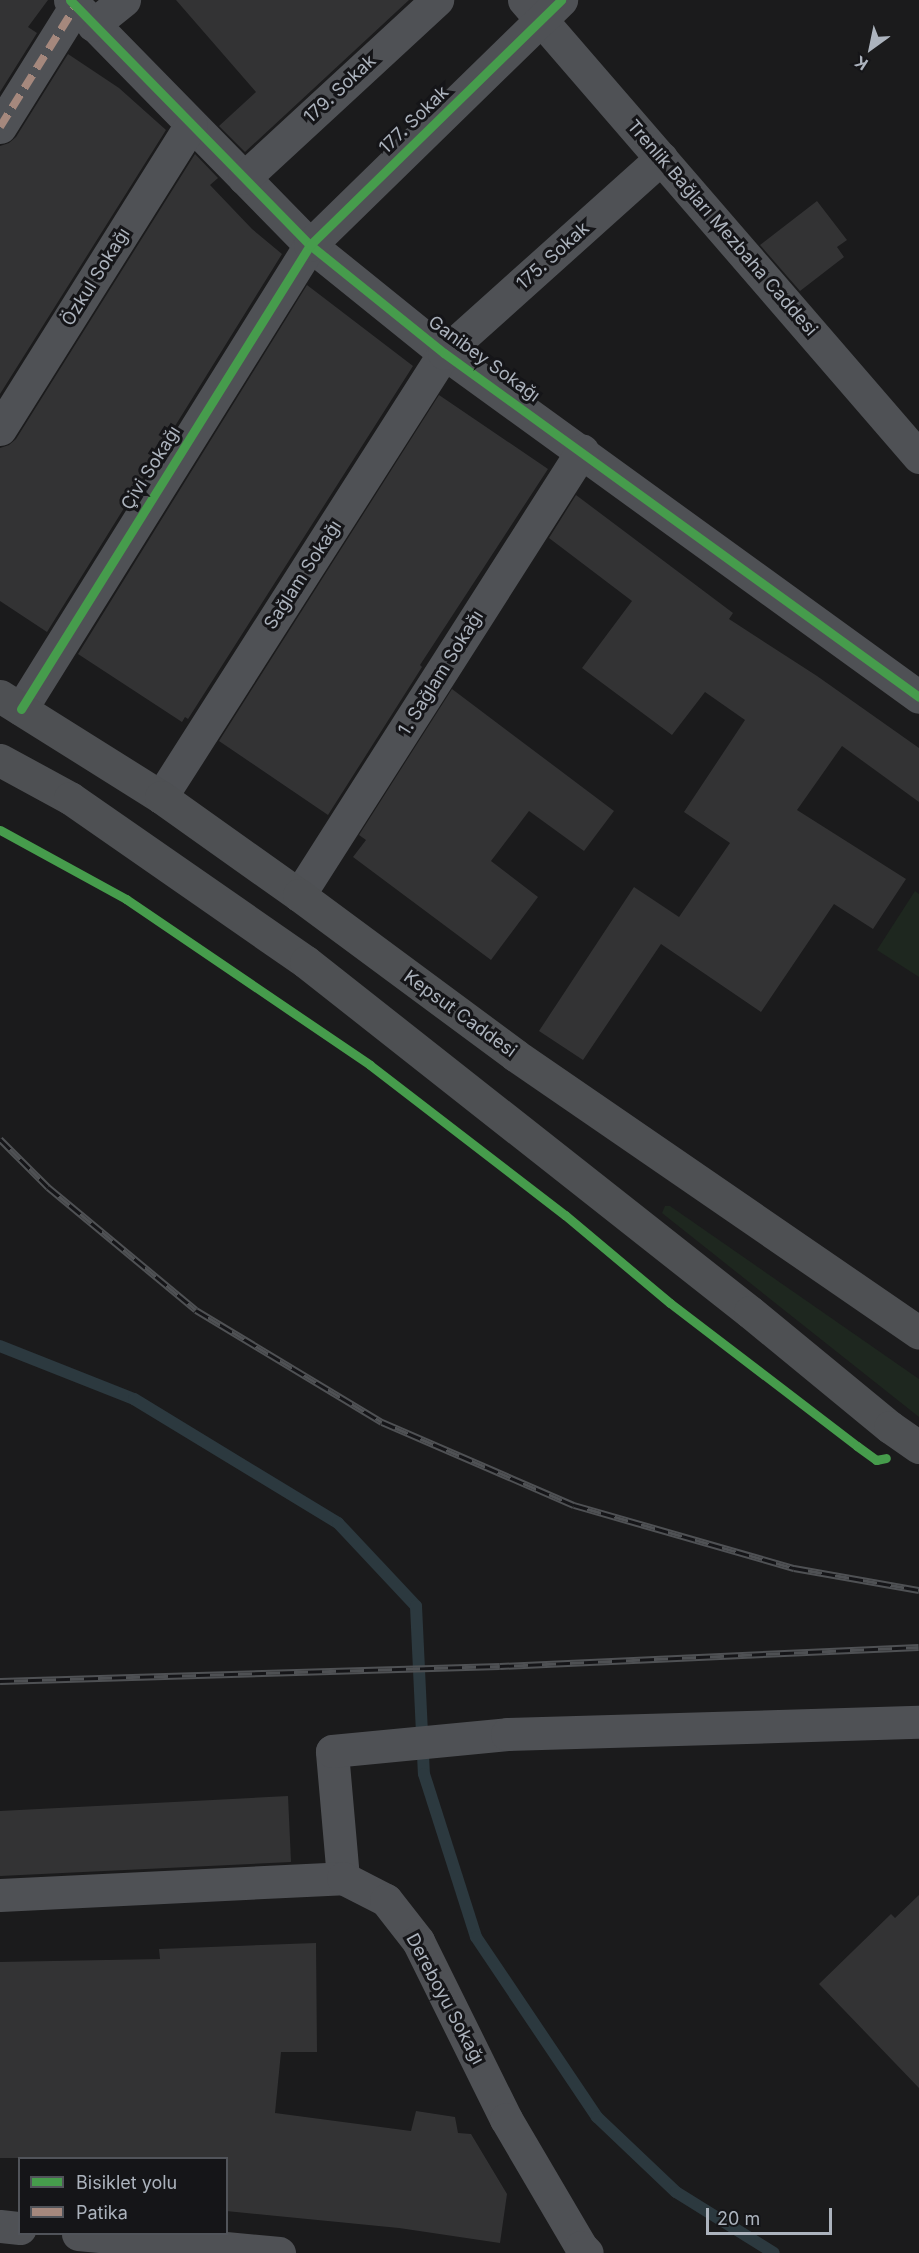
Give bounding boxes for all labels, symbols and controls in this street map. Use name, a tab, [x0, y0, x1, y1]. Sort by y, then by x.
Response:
north arrow	[841, 18, 901, 78]
street label: 179. Sokak	[300, 50, 380, 128]
text: K	[851, 52, 871, 75]
street label: 177. Sokak	[375, 82, 453, 158]
street label: Trenlik Bağları Mezbaha Caddesi	[622, 116, 822, 340]
street label: 175. Sokak	[512, 218, 594, 294]
street label: Özkul Sokağı	[57, 224, 135, 330]
street label: Ganibey Sokağı	[424, 311, 544, 407]
street label: Çivi Sokağı	[117, 422, 185, 514]
street label: Sağlam Sokağı	[260, 516, 346, 634]
street label: 1. Sağlam Sokağı	[394, 607, 488, 739]
street label: Kepsut Caddesi	[400, 966, 520, 1062]
street label: Dereboyu Sokağı	[401, 1930, 489, 2068]
legend	[18, 2157, 228, 2235]
text: Bisiklet yolu	[76, 2172, 177, 2193]
scale bar	[709, 2196, 835, 2234]
text: Patika	[76, 2202, 128, 2223]
text: 20 m	[717, 2208, 760, 2229]

